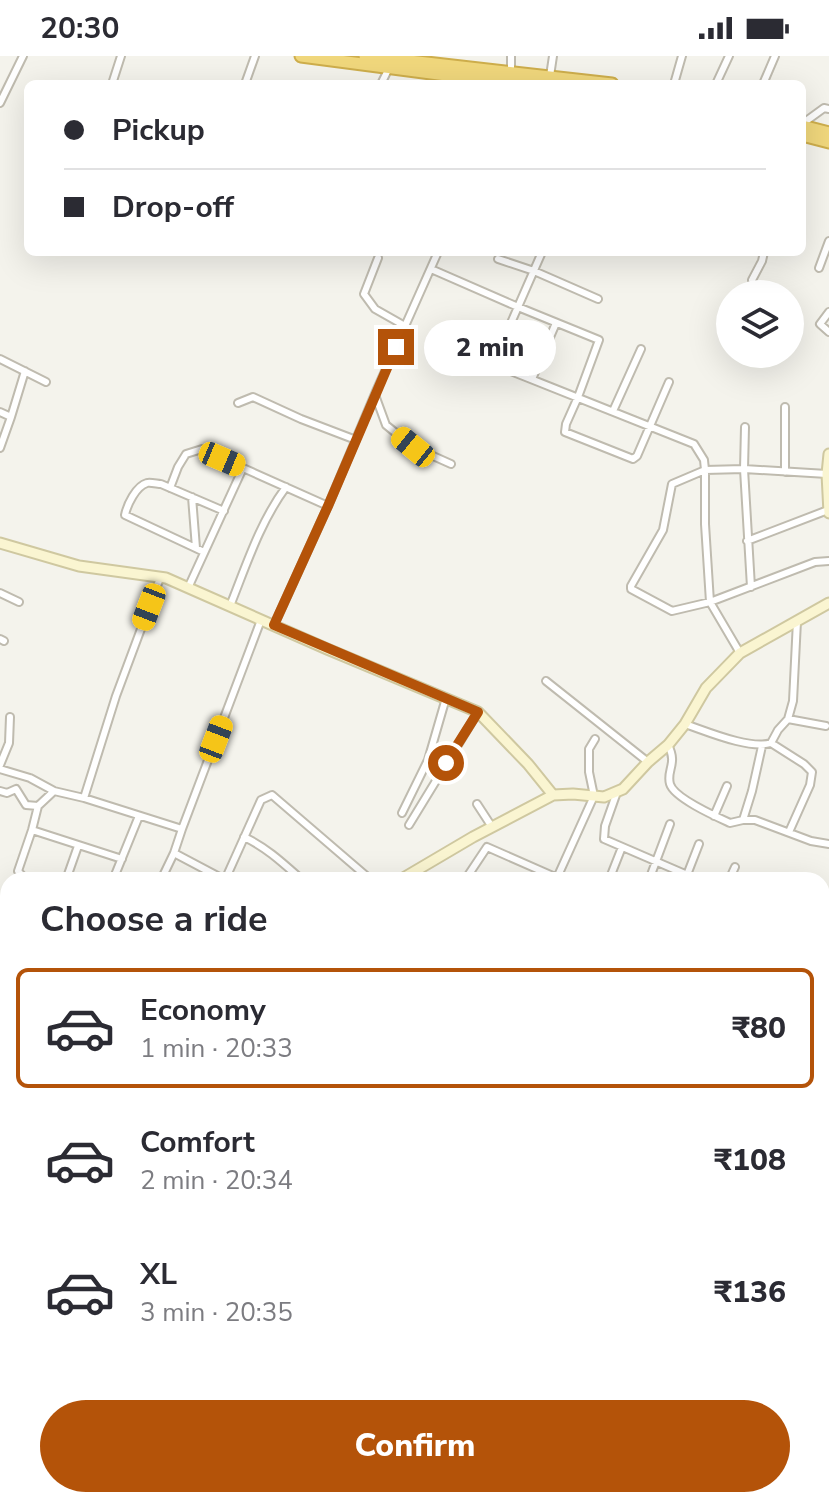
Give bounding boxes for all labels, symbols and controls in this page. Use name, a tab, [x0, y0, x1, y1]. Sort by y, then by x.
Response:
text: 20:30	[40, 8, 119, 49]
text: Pickup	[112, 110, 205, 151]
text: Drop-off	[112, 187, 234, 228]
map controls	[716, 280, 804, 368]
button: layers	[716, 280, 804, 368]
callout: 2 min	[424, 319, 556, 375]
route end	[378, 329, 414, 365]
text: 2 min	[456, 330, 524, 365]
car	[387, 423, 439, 471]
car	[195, 439, 249, 479]
car	[129, 580, 169, 634]
car	[196, 712, 236, 766]
route start	[428, 745, 464, 781]
text: Choose a ride	[40, 895, 268, 944]
text: Economy	[140, 990, 266, 1031]
icon: car	[44, 992, 116, 1064]
text: ₹80	[732, 1008, 786, 1049]
text: 1 min · 20:33	[140, 1031, 293, 1066]
text: Comfort	[140, 1122, 255, 1163]
icon: car	[44, 1124, 116, 1196]
text: ₹108	[714, 1140, 786, 1181]
text: 2 min · 20:34	[140, 1163, 293, 1198]
text: XL	[140, 1254, 177, 1295]
icon: car	[44, 1256, 116, 1328]
text: ₹136	[714, 1272, 786, 1313]
text: 3 min · 20:35	[140, 1295, 293, 1330]
button: Confirm	[40, 1400, 790, 1492]

